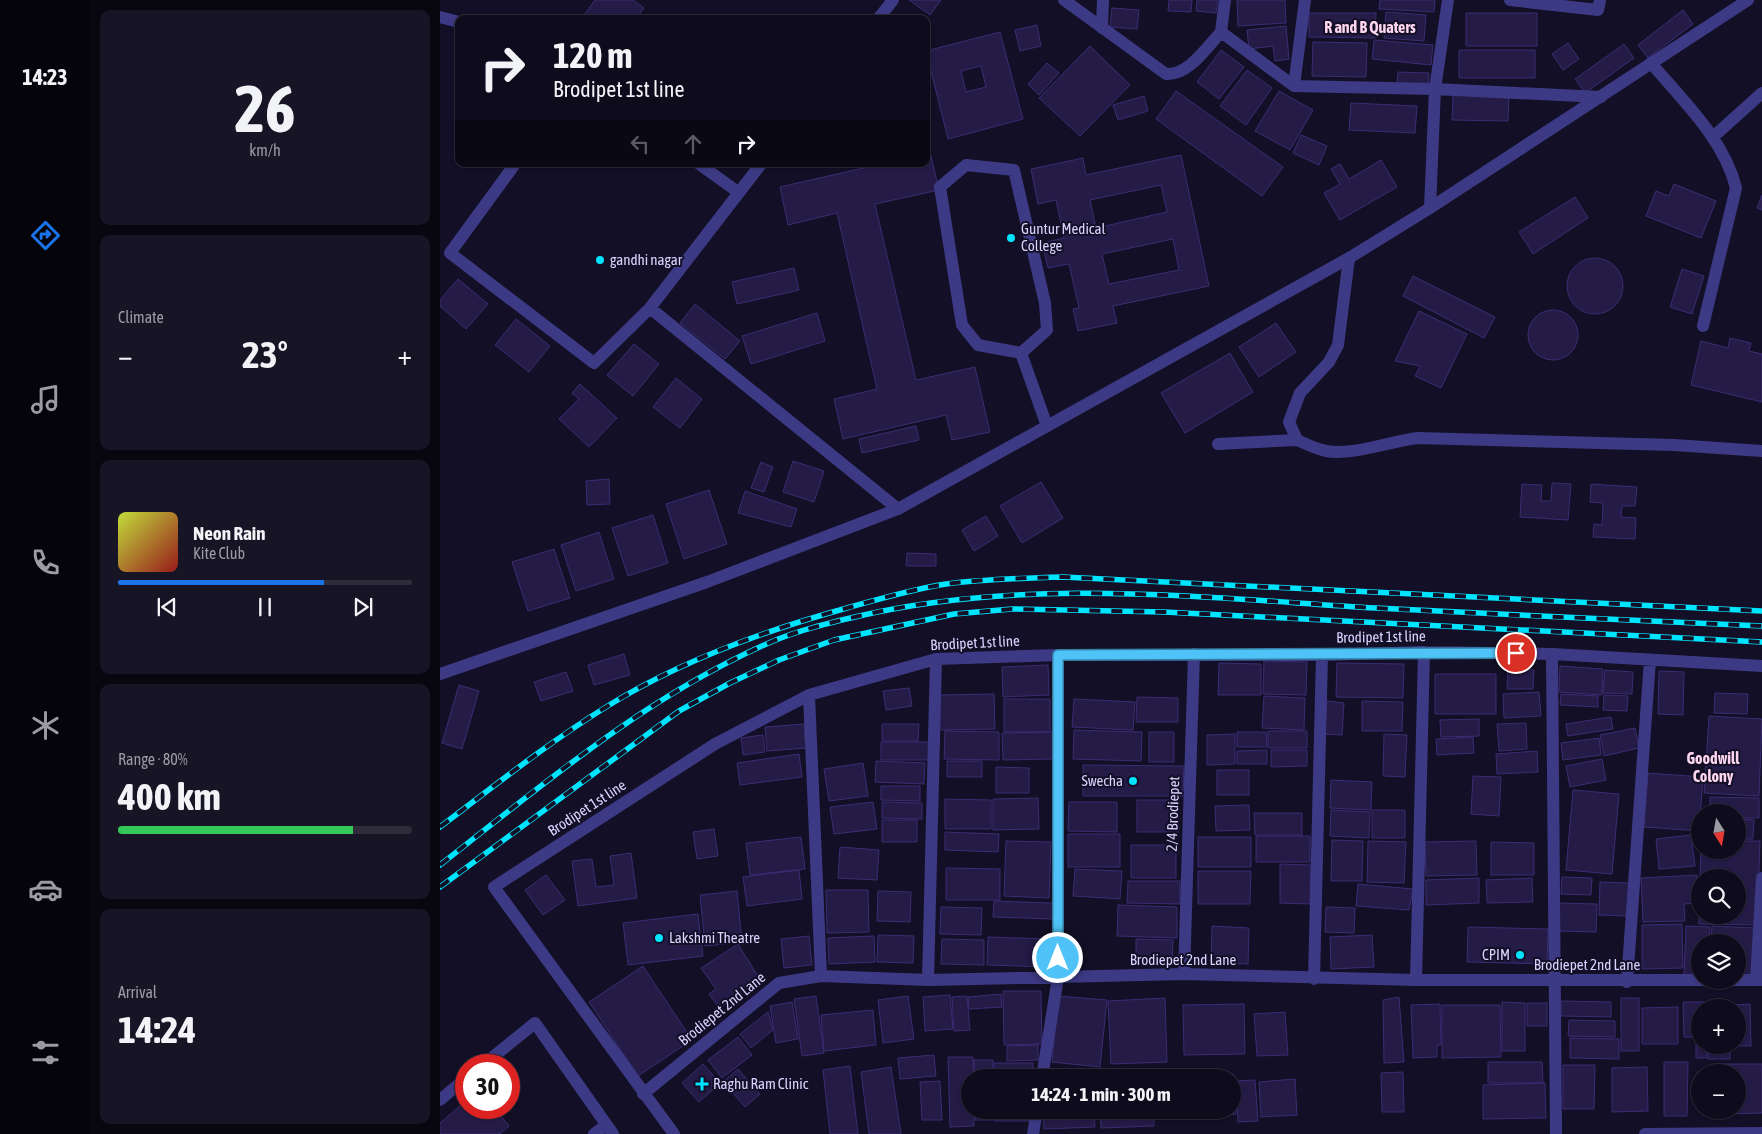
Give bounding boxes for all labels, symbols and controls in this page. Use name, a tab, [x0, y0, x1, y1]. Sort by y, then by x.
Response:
district label: R and B Quaters	[1324, 18, 1416, 36]
icon: right	[470, 35, 535, 100]
text: 120 m	[553, 35, 632, 75]
text: 14:23	[22, 64, 68, 90]
text: 26	[234, 71, 296, 146]
text: Brodipet 1st line	[553, 76, 685, 102]
icon: left	[626, 130, 654, 158]
icon: ahead	[679, 130, 707, 158]
icon: right	[732, 130, 760, 158]
text: km/h	[249, 141, 281, 159]
icon: directions	[28, 218, 63, 253]
place label: Guntur Medical College	[1021, 220, 1105, 254]
marker: Guntur Medical College	[1005, 232, 1017, 244]
place label: gandhi nagar	[610, 251, 683, 268]
marker: gandhi nagar	[594, 254, 606, 266]
text: Climate	[118, 308, 164, 326]
text: 23°	[242, 333, 288, 376]
text: −	[118, 339, 133, 371]
text: +	[397, 339, 412, 371]
icon: music	[28, 382, 63, 417]
text: Neon Rain	[193, 522, 265, 544]
text: Kite Club	[193, 544, 245, 562]
icon: phone	[28, 545, 63, 580]
icon: previous	[153, 593, 181, 621]
icon: pause	[251, 593, 279, 621]
icon: next	[349, 593, 377, 621]
street label: Brodipet 1st line	[1336, 627, 1426, 646]
street label: Brodipet 1st line	[930, 632, 1020, 653]
pin	[1495, 632, 1537, 674]
icon: arrive	[1502, 639, 1530, 667]
icon: climate	[28, 708, 63, 743]
district label: Goodwill Colony	[1687, 749, 1740, 785]
text: Range · 80%	[118, 750, 188, 768]
place label: Swecha	[1082, 772, 1123, 789]
text: 400 km	[118, 775, 221, 818]
marker: Swecha	[1127, 775, 1139, 787]
street label: Brodipet 1st line	[544, 776, 629, 839]
street label: 2/4 Brodiepet	[1163, 776, 1182, 852]
north arrow	[1691, 804, 1746, 859]
map controls	[1691, 804, 1746, 1119]
button: search	[1691, 869, 1746, 924]
icon: car	[28, 872, 63, 907]
place label: Lakshmi Theatre	[669, 929, 760, 946]
position arrow	[1031, 931, 1083, 983]
marker: Lakshmi Theatre	[653, 932, 665, 944]
button: layers	[1691, 934, 1746, 989]
place label: CPIM	[1482, 946, 1510, 963]
marker: CPIM	[1514, 949, 1526, 961]
street label: Brodiepet 2nd Lane	[1130, 951, 1236, 968]
street label: Brodiepet 2nd Lane	[1534, 956, 1640, 973]
street label: Brodiepet 2nd Lane	[675, 968, 769, 1049]
text: Arrival	[118, 983, 157, 1001]
button: +	[1691, 999, 1746, 1054]
text: 14:24	[118, 1008, 196, 1051]
icon: filters	[28, 1035, 63, 1070]
speed limit sign: 30	[455, 1054, 520, 1119]
button: −	[1691, 1064, 1746, 1119]
place label: Raghu Ram Clinic	[713, 1075, 809, 1092]
marker: Raghu Ram Clinic	[695, 1077, 709, 1091]
text: 14:24 · 1 min · 300 m	[1031, 1083, 1171, 1105]

